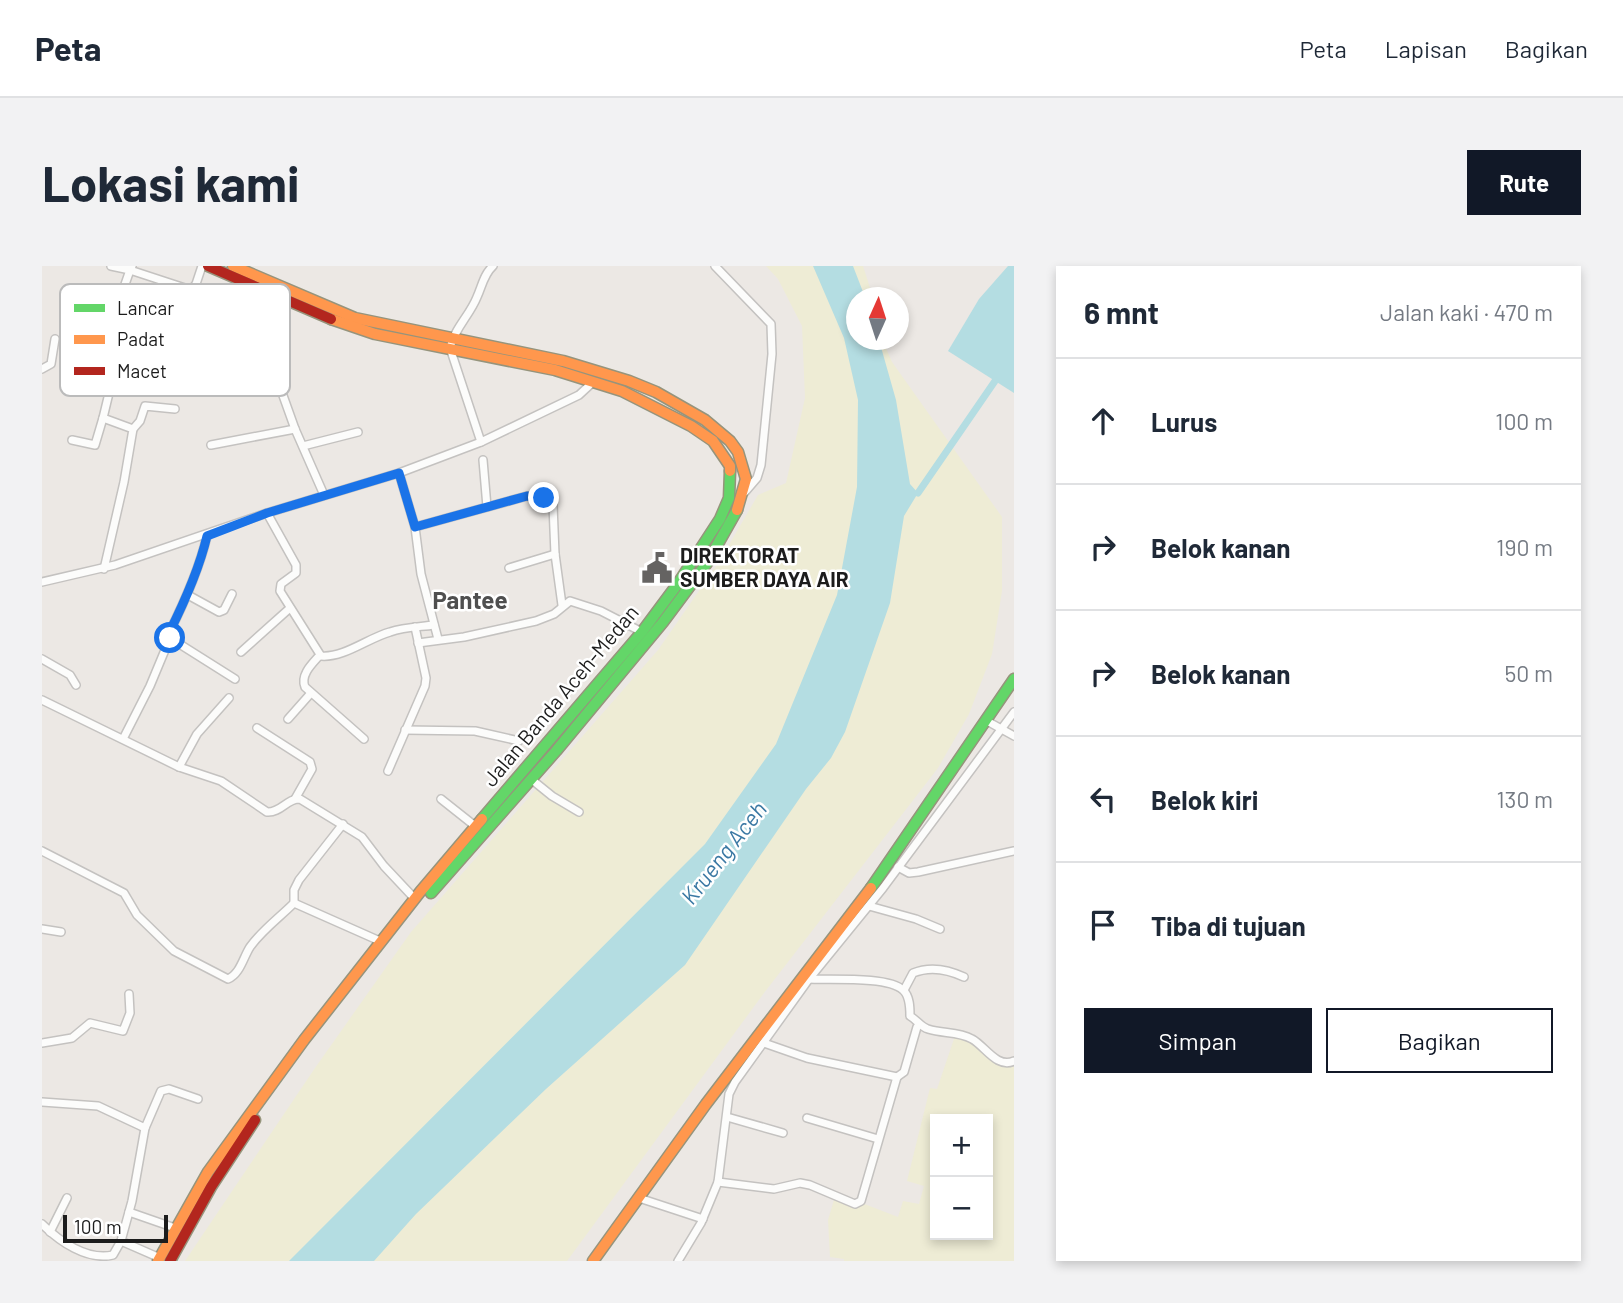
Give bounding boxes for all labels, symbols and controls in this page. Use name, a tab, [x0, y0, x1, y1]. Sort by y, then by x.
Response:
text: Peta	[35, 28, 101, 68]
text: Peta	[1299, 34, 1347, 63]
text: Lapisan	[1385, 34, 1467, 63]
text: Bagikan	[1505, 34, 1588, 63]
button: Rute	[1467, 150, 1581, 215]
text: Lokasi kami	[42, 153, 299, 212]
legend	[60, 284, 290, 396]
north arrow	[846, 287, 909, 350]
text: 6 mnt	[1084, 294, 1159, 330]
text: Lancar	[117, 296, 174, 319]
text: Jalan kaki · 470 m	[1380, 298, 1553, 326]
text: Padat	[117, 327, 165, 350]
text: Macet	[117, 359, 167, 382]
icon: ahead	[1084, 402, 1122, 440]
text: Lurus	[1151, 406, 1217, 437]
text: 100 m	[1495, 407, 1553, 435]
route end	[528, 482, 559, 513]
icon: right	[1084, 528, 1122, 566]
text: Belok kanan	[1151, 532, 1290, 563]
text: 190 m	[1496, 533, 1553, 561]
place label: DIREKTORAT SUMBER DAYA AIR	[680, 542, 849, 591]
public building icon: DIREKTORAT SUMBER DAYA AIR	[640, 551, 674, 585]
district label: Pantee	[432, 585, 508, 614]
street label: Jalan Banda Aceh-Medan	[477, 599, 643, 791]
route start	[154, 622, 185, 653]
icon: right	[1084, 654, 1122, 692]
text: Belok kanan	[1151, 658, 1290, 689]
text: 50 m	[1505, 659, 1553, 687]
icon: left	[1084, 780, 1122, 818]
text: Belok kiri	[1151, 784, 1258, 815]
text: 130 m	[1496, 785, 1553, 813]
water label: Krueng Aceh	[674, 795, 772, 909]
icon: arrive	[1084, 906, 1122, 944]
text: Tiba di tujuan	[1151, 910, 1306, 941]
button: Simpan	[1084, 1008, 1312, 1073]
button: Bagikan	[1326, 1008, 1553, 1073]
map controls	[930, 1114, 993, 1240]
button: +	[930, 1114, 993, 1177]
button: −	[930, 1177, 993, 1240]
scale bar	[63, 1212, 168, 1244]
text: 100 m	[74, 1215, 122, 1238]

